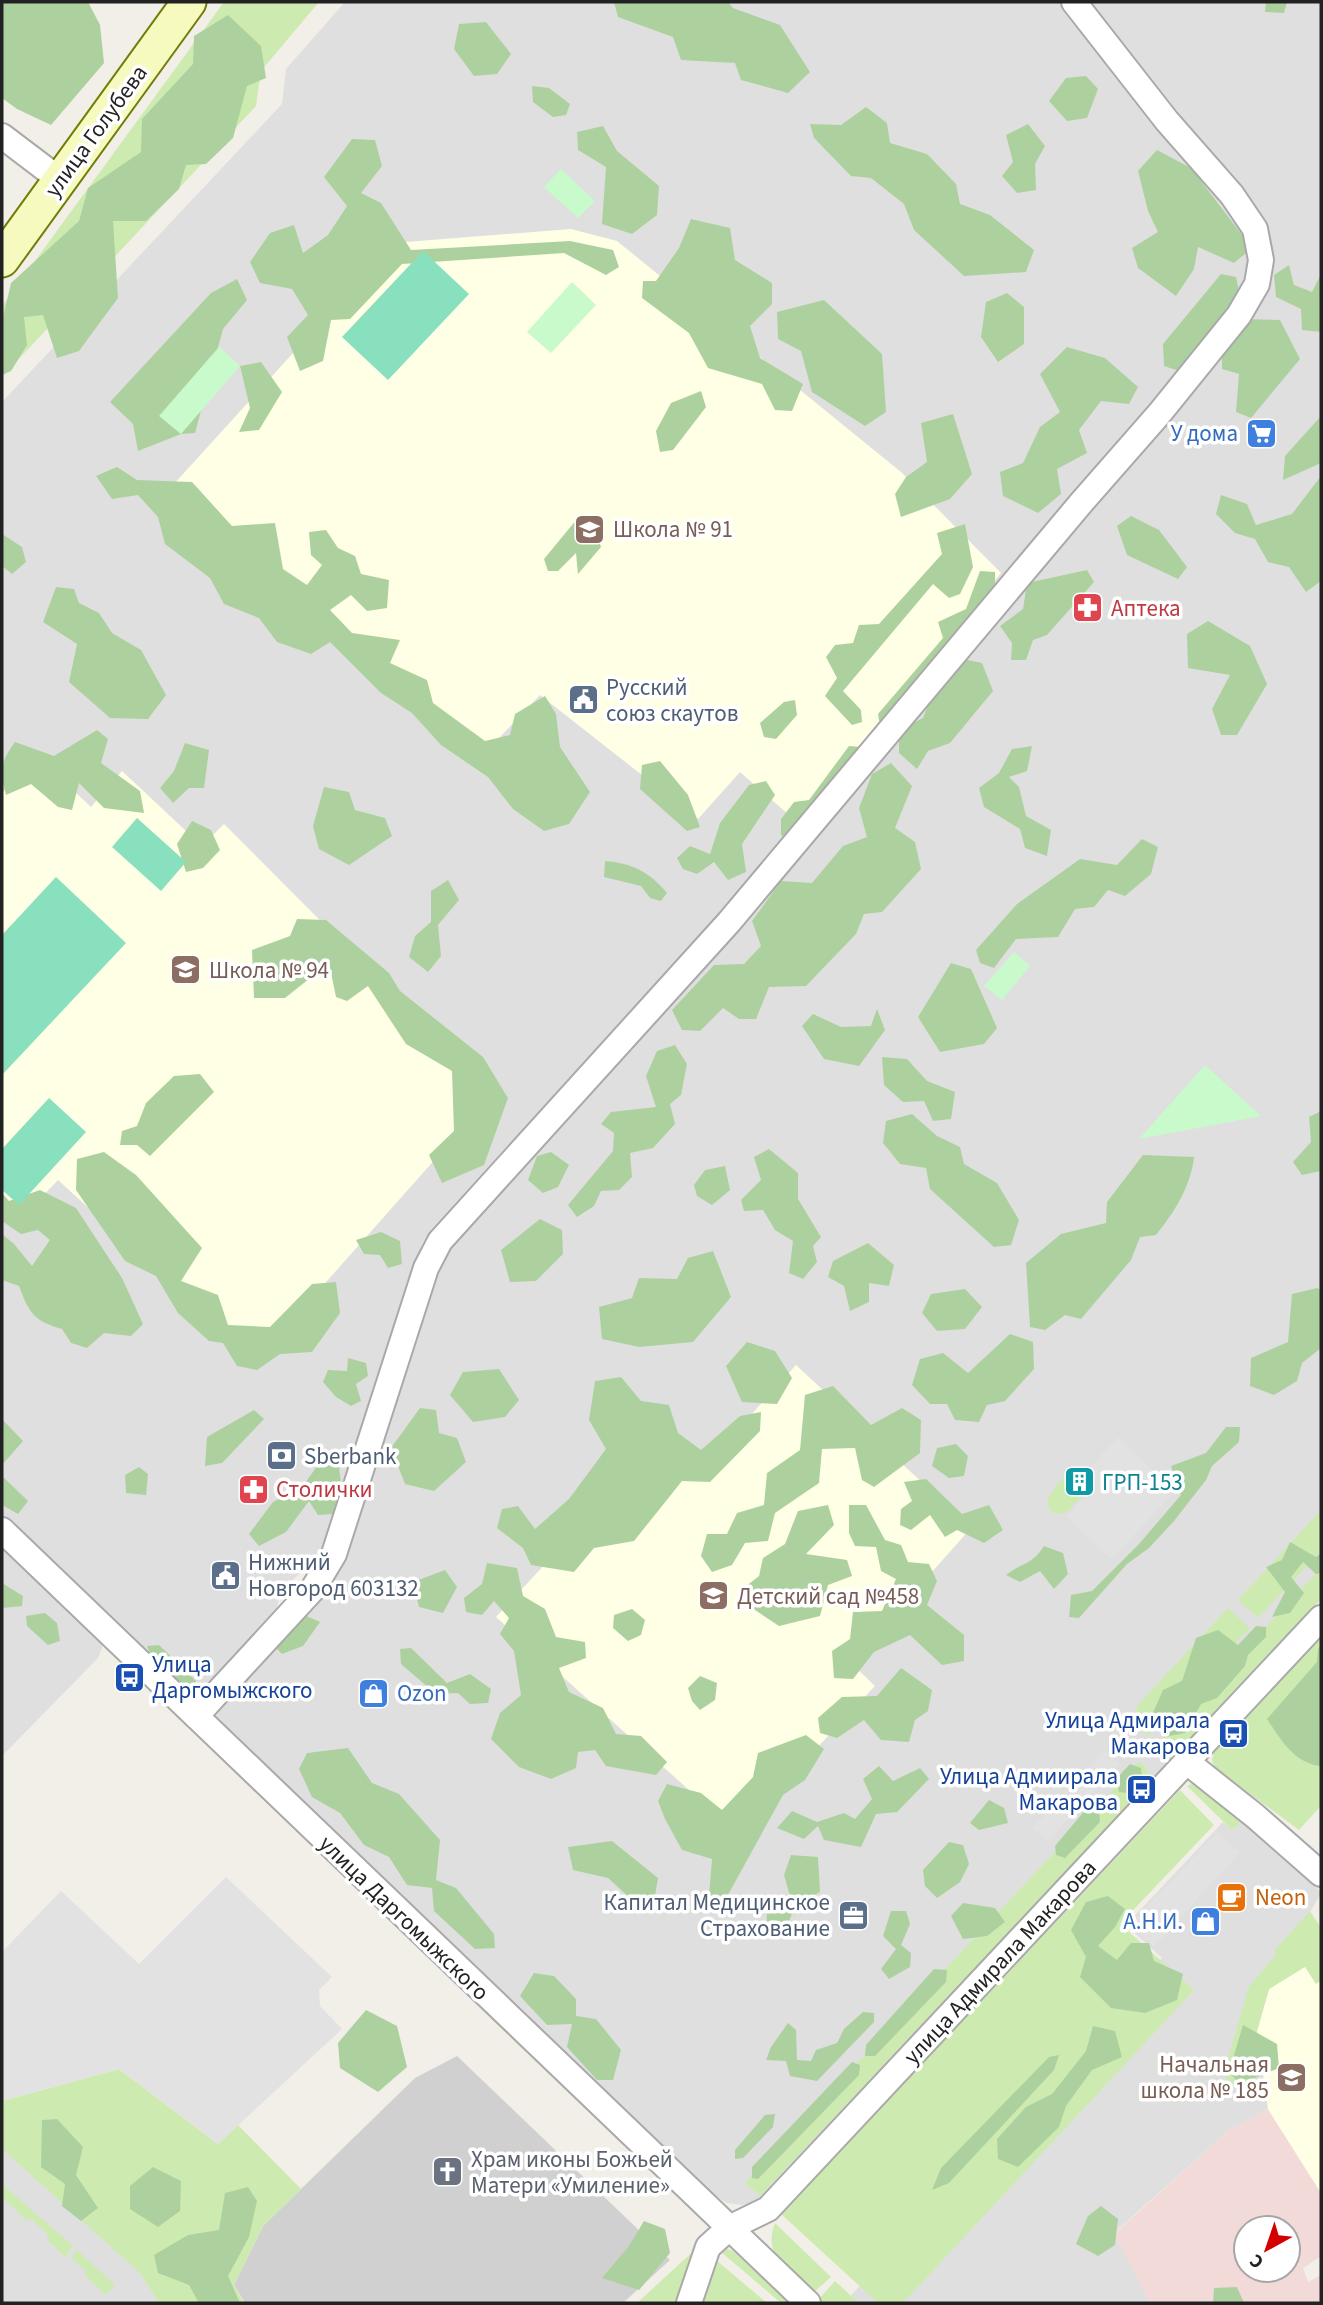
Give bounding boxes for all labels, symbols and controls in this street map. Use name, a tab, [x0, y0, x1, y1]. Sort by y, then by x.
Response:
street label: улица Голубева	[37, 58, 155, 204]
supermarket icon: У дома	[1244, 416, 1278, 450]
place label: У дома	[1171, 417, 1238, 450]
school or university icon: Школа № 91	[573, 512, 607, 546]
place label: Школа № 91	[613, 513, 733, 546]
pharmacy icon: Аптека	[1071, 591, 1105, 625]
place label: Аптека	[1111, 592, 1181, 625]
place label: Русский союз скаутов	[606, 671, 739, 730]
public building icon: Русский союз скаутов	[566, 683, 600, 717]
school or university icon: Школа № 94	[169, 953, 203, 987]
place label: Школа № 94	[209, 954, 329, 987]
bank icon: Sberbank	[264, 1439, 298, 1473]
place label: Sberbank	[304, 1440, 397, 1473]
building icon: ГРП-153	[1062, 1465, 1096, 1499]
place label: ГРП-153	[1102, 1466, 1183, 1499]
pharmacy icon: Столички	[236, 1472, 270, 1506]
place label: Столички	[276, 1473, 373, 1506]
place label: Нижний Новгород 603132	[248, 1546, 419, 1605]
public building icon: Нижний Новгород 603132	[208, 1558, 242, 1592]
school or university icon: Детский сад №458	[697, 1579, 731, 1613]
place label: Детский сад №458	[737, 1580, 919, 1613]
place label: Улица Даргомыжского	[152, 1648, 313, 1707]
bus stop icon: Улица Даргомыжского	[112, 1660, 146, 1694]
shop icon: Ozon	[357, 1676, 391, 1710]
place label: Ozon	[397, 1677, 447, 1710]
place label: Улица Адмирала Макарова	[1045, 1704, 1210, 1763]
bus stop icon: Улица Адмирала Макарова	[1216, 1716, 1250, 1750]
place label: Улица Адмиирала Макарова	[940, 1760, 1118, 1819]
bus stop icon: Улица Адмиирала Макарова	[1124, 1772, 1158, 1806]
street label: улица Даргомыжского	[311, 1828, 497, 2008]
street label: улица Адмирала Макарова	[896, 1852, 1104, 2072]
cafe icon: Neon	[1215, 1880, 1249, 1914]
place label: Neon	[1255, 1881, 1306, 1914]
place label: Капитал Медицинское Страхование	[603, 1886, 830, 1945]
office icon: Капитал Медицинское Страхование	[836, 1898, 870, 1932]
shop icon: А.Н.И.	[1189, 1904, 1223, 1938]
place label: А.Н.И.	[1123, 1905, 1183, 1938]
place label: Начальная школа № 185	[1140, 2048, 1269, 2107]
school or university icon: Начальная школа № 185	[1275, 2060, 1309, 2094]
place label: Храм иконы Божьей Матери «Умиление»	[471, 2143, 673, 2202]
church icon: Храм иконы Божьей Матери «Умиление»	[431, 2155, 465, 2189]
north arrow	[1232, 2214, 1302, 2284]
text: С	[1244, 2247, 1270, 2275]

